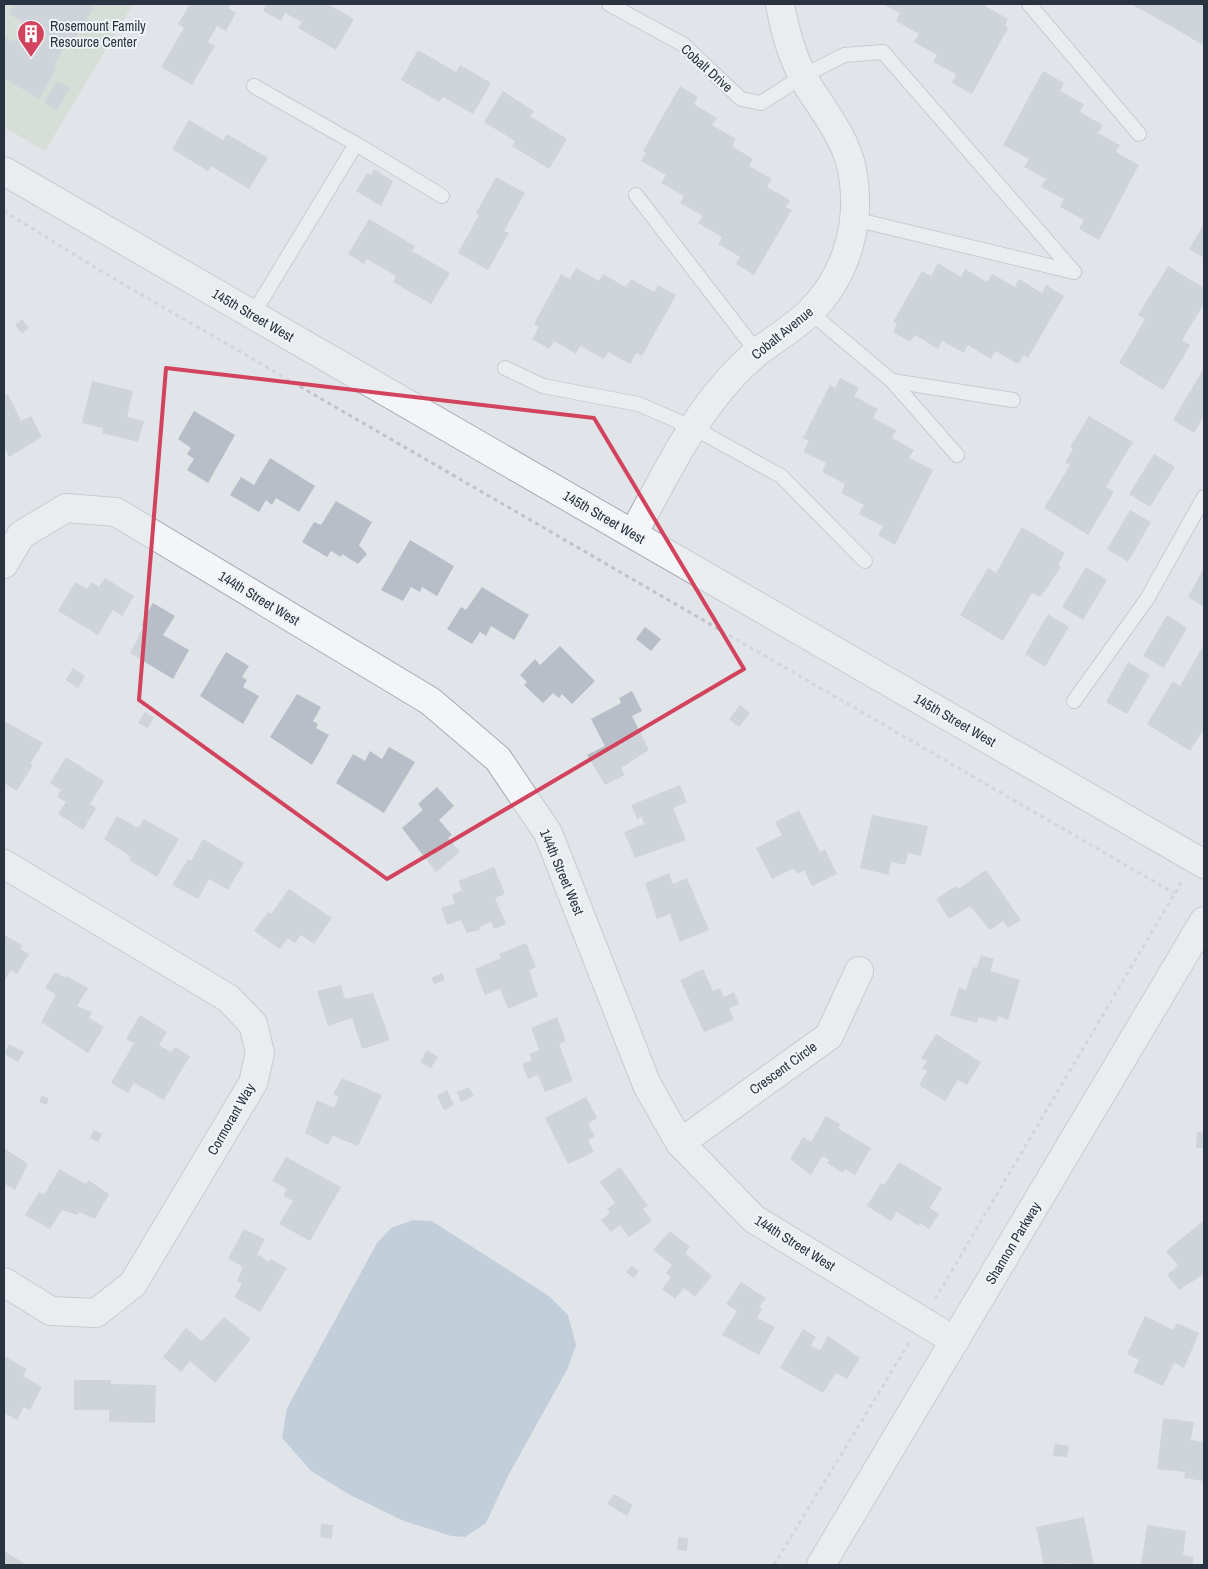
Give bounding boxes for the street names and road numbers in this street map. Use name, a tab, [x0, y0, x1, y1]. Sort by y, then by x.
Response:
street label: Cobalt Drive	[677, 40, 737, 96]
street label: 145th Street West	[209, 284, 297, 346]
street label: Cobalt Avenue	[747, 303, 817, 363]
street label: 145th Street West	[560, 486, 648, 548]
street label: 144th Street West	[215, 567, 303, 629]
street label: 145th Street West	[911, 689, 999, 751]
street label: 144th Street West	[536, 826, 588, 918]
street label: Crescent Circle	[746, 1037, 820, 1099]
street label: Cormorant Way	[203, 1080, 259, 1158]
street label: Shannon Parkway	[981, 1198, 1045, 1288]
street label: 144th Street West	[751, 1211, 839, 1275]

